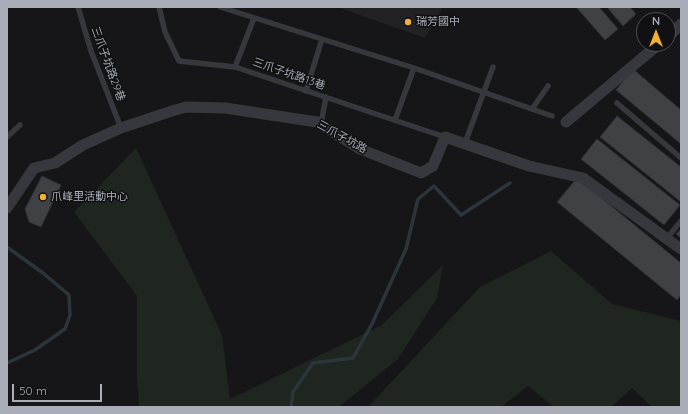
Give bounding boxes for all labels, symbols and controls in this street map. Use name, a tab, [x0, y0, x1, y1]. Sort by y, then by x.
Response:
north arrow	[636, 12, 676, 52]
text: N	[652, 14, 660, 28]
place label: 瑞芳國中	[416, 15, 460, 29]
marker: 瑞芳國中	[403, 17, 413, 27]
street label: 三爪子坑路29巷	[88, 25, 128, 103]
street label: 三爪子坑路13巷	[251, 55, 327, 93]
street label: 三爪子坑路	[315, 118, 369, 156]
place label: 爪峰里活動中心	[51, 190, 128, 204]
marker: 爪峰里活動中心	[38, 192, 48, 202]
scale bar	[14, 376, 104, 402]
text: 50 m	[19, 383, 47, 398]

